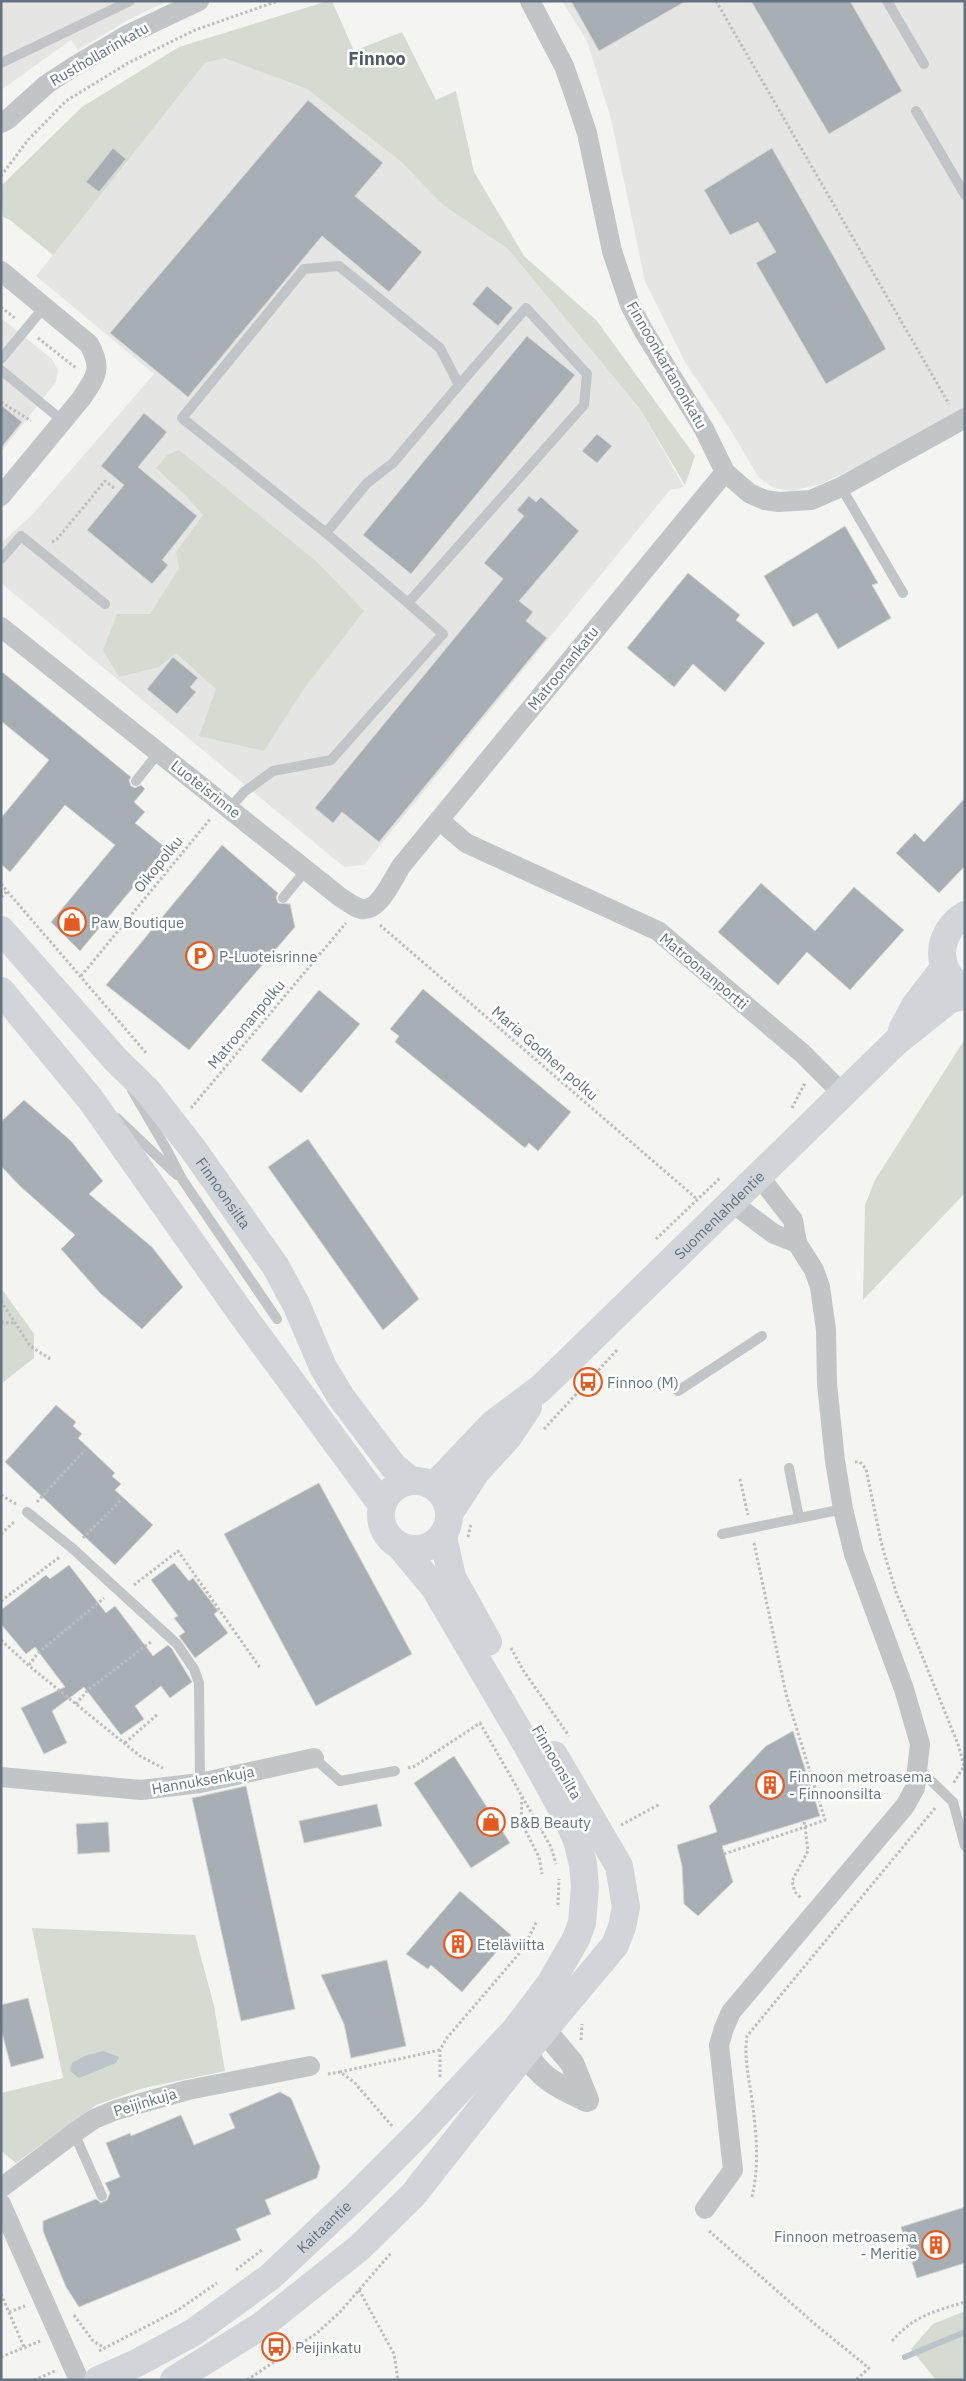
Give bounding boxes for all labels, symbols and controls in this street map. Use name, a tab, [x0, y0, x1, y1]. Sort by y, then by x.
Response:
street label: Rusthollarinkatu	[46, 18, 152, 90]
district label: Finnoo	[348, 47, 406, 70]
street label: Finnoonkartanonkatu	[623, 298, 711, 432]
street label: Matroonankatu	[523, 622, 603, 714]
street label: Luoteisrinne	[167, 756, 245, 822]
street label: Oikopolku	[129, 832, 187, 896]
shop icon: Paw Boutique	[57, 907, 87, 937]
place label: Paw Boutique	[91, 913, 184, 932]
street label: Matroonanportti	[656, 929, 752, 1013]
parking icon: P-Luoteisrinne	[185, 941, 215, 971]
place label: P-Luoteisrinne	[219, 947, 317, 966]
street label: Matroonanpolku	[203, 976, 289, 1072]
street label: Maria Godhen polku	[488, 1002, 602, 1104]
street label: Finnoonsilta	[192, 1153, 255, 1232]
street label: Suomenlahdentie	[670, 1166, 768, 1263]
bus stop icon: Finnoo (M)	[573, 1367, 603, 1397]
place label: Finnoo (M)	[607, 1373, 679, 1392]
street label: Finnoonsilta	[528, 1721, 586, 1803]
street label: Hannuksenkuja	[150, 1762, 256, 1798]
place label: Finnoon metroasema - Finnoonsilta	[789, 1767, 932, 1803]
building icon: Finnoon metroasema - Finnoonsilta	[755, 1770, 785, 1800]
shop icon: B&B Beauty	[476, 1807, 506, 1837]
place label: B&B Beauty	[510, 1813, 591, 1832]
building icon: Eteläviitta	[443, 1929, 473, 1959]
place label: Eteläviitta	[477, 1935, 544, 1954]
street label: Peijinkuja	[111, 2083, 179, 2121]
street label: Kaitaantie	[292, 2196, 355, 2257]
place label: Finnoon metroasema - Meritie	[774, 2227, 917, 2263]
building icon: Finnoon metroasema - Meritie	[921, 2230, 951, 2260]
bus stop icon: Peijinkatu	[261, 2332, 291, 2362]
place label: Peijinkatu	[295, 2338, 361, 2357]

